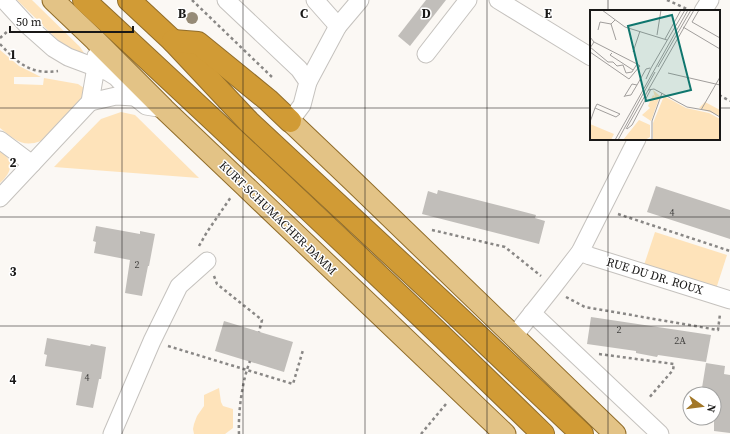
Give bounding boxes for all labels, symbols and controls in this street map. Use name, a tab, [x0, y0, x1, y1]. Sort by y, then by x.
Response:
text: B	[178, 5, 187, 22]
text: C	[300, 5, 308, 22]
text: D	[421, 5, 431, 22]
text: E	[544, 5, 552, 22]
scale bar	[10, 8, 133, 34]
inset map	[590, 10, 720, 140]
text: 50 m	[16, 14, 42, 30]
text: 1	[9, 46, 17, 63]
text: 2	[9, 154, 17, 171]
street label: KURT-SCHUMACHER-DAMM	[216, 158, 340, 279]
house number: 4	[670, 206, 675, 219]
street label: RUE DU DR. ROUX	[605, 254, 706, 298]
house number: 2	[135, 258, 140, 271]
text: 3	[9, 263, 17, 280]
house number: 2	[617, 323, 622, 336]
house number: 2A	[674, 334, 686, 347]
text: 4	[9, 371, 17, 388]
house number: 4	[85, 371, 90, 384]
north arrow	[682, 386, 722, 426]
text: N	[703, 403, 719, 414]

